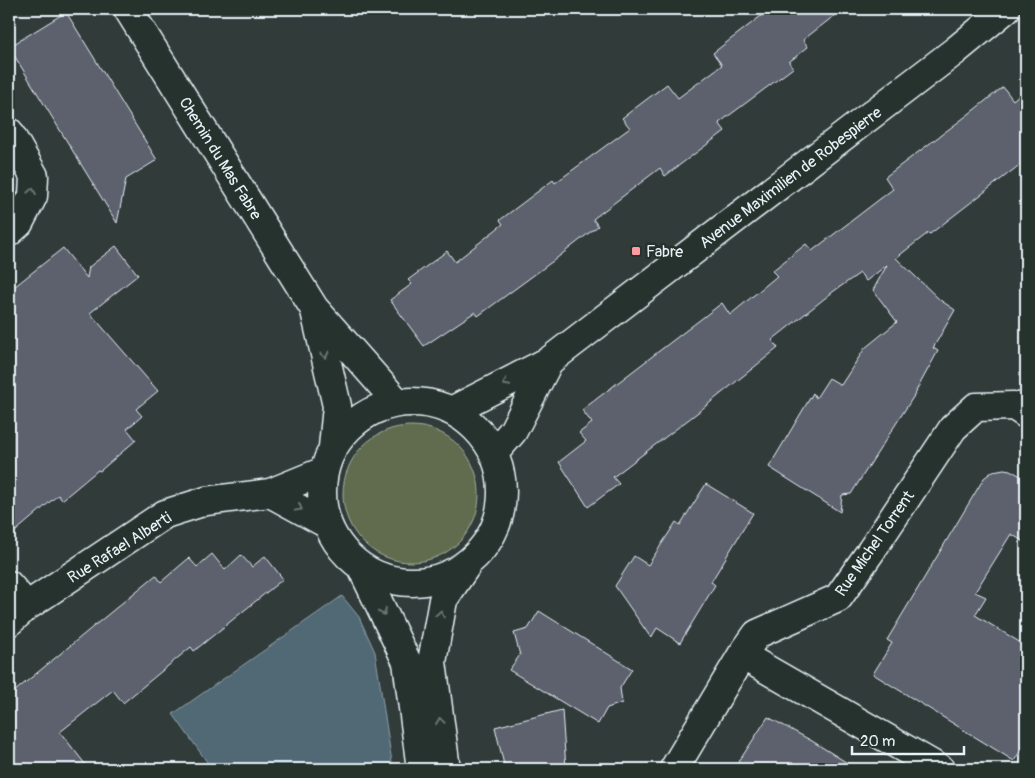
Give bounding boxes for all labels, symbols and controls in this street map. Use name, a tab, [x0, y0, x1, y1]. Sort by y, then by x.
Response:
street label: Chemin du Mas Fabre	[174, 94, 266, 224]
street label: Avenue Maximilien de Robespierre	[695, 103, 886, 253]
one-way arrow	[27, 186, 37, 195]
place label: Fabre	[646, 242, 683, 262]
marker: Fabre	[630, 245, 642, 257]
one-way arrow	[319, 351, 330, 360]
one-way arrow	[502, 377, 511, 387]
street label: Rue Michel Torrent	[831, 486, 919, 600]
one-way arrow	[293, 502, 302, 512]
street label: Rue Rafael Alberti	[64, 508, 175, 588]
one-way arrow	[377, 607, 387, 616]
one-way arrow	[435, 610, 445, 618]
one-way arrow	[435, 717, 446, 725]
scale bar	[852, 723, 965, 755]
text: 20 m	[860, 732, 895, 751]

